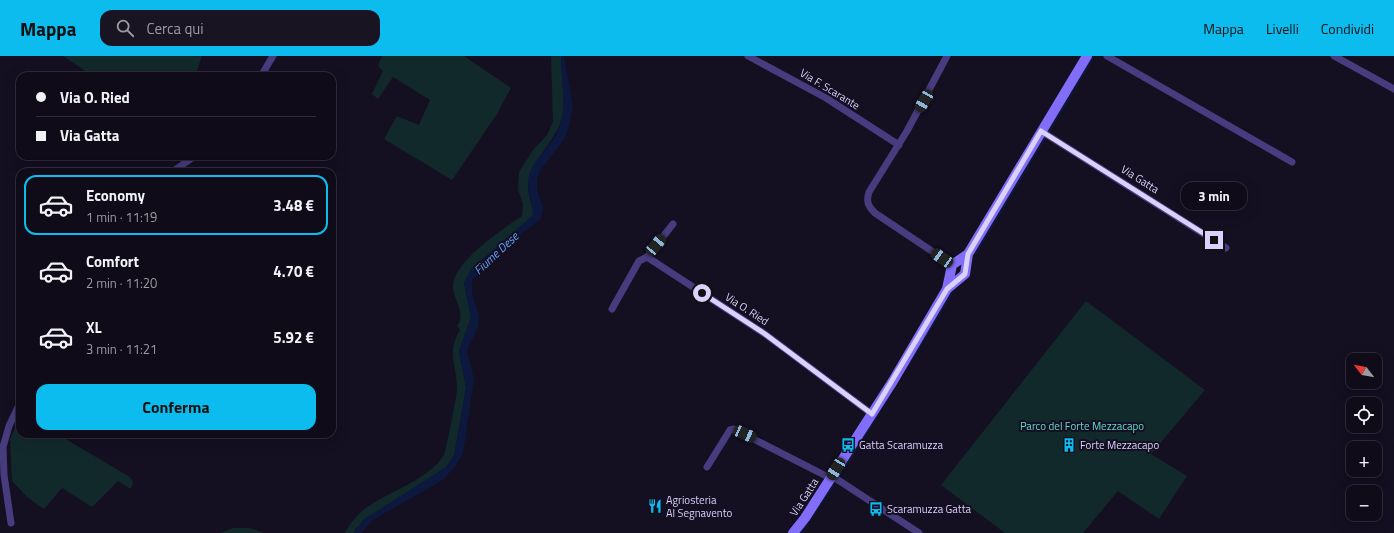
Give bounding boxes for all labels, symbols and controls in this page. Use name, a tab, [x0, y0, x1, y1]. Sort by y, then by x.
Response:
search box	[100, 10, 380, 46]
text: Mappa	[20, 14, 76, 43]
icon: search	[114, 17, 136, 39]
text: Cerca qui	[146, 17, 204, 40]
text: Mappa	[1203, 18, 1244, 39]
text: Livelli	[1266, 18, 1299, 39]
text: Condividi	[1321, 18, 1374, 39]
street label: Via F. Scarante	[797, 65, 863, 113]
text: Via O. Ried	[60, 86, 130, 109]
car	[913, 88, 935, 114]
text: Via Gatta	[60, 124, 119, 147]
street label: Via Gatta	[1118, 161, 1163, 197]
callout: 3 min	[1181, 182, 1247, 210]
text: Economy	[86, 184, 145, 207]
text: 3 min	[1198, 186, 1230, 206]
icon: car	[38, 187, 74, 223]
text: 3.48 €	[273, 194, 314, 217]
text: 1 min · 11:19	[86, 207, 157, 227]
water label: Fiume Dese	[469, 226, 524, 279]
route end	[1205, 231, 1223, 249]
car	[644, 232, 668, 258]
car	[929, 246, 955, 270]
text: Comfort	[86, 250, 139, 273]
icon: car	[38, 253, 74, 289]
text: 4.70 €	[273, 260, 314, 283]
text: 2 min · 11:20	[86, 273, 157, 293]
route start	[693, 284, 711, 302]
street label: Via O. Ried	[722, 289, 772, 329]
text: XL	[86, 316, 102, 339]
icon: car	[38, 319, 74, 355]
text: 5.92 €	[273, 326, 314, 349]
text: 3 min · 11:21	[86, 339, 157, 359]
north arrow	[1346, 353, 1382, 389]
map controls	[1346, 353, 1382, 521]
button: Conferma	[36, 384, 316, 430]
button: locate	[1346, 397, 1382, 433]
park label: Parco del Forte Mezzacapo	[1020, 418, 1144, 434]
car	[732, 424, 758, 444]
bus stop icon: Gatta Scaramuzza	[840, 437, 856, 453]
place label: Gatta Scaramuzza	[859, 437, 944, 453]
building icon: Forte Mezzacapo	[1061, 437, 1077, 453]
place label: Forte Mezzacapo	[1080, 437, 1159, 453]
button: +	[1346, 441, 1382, 477]
car	[825, 456, 847, 482]
street label: Via Gatta	[786, 475, 822, 519]
button: −	[1346, 485, 1382, 521]
place label: Agriosteria Al Segnavento	[666, 492, 733, 521]
restaurant icon: Agriosteria Al Segnavento	[647, 498, 663, 514]
bus stop icon: Scaramuzza Gatta	[868, 501, 884, 517]
place label: Scaramuzza Gatta	[887, 501, 972, 517]

